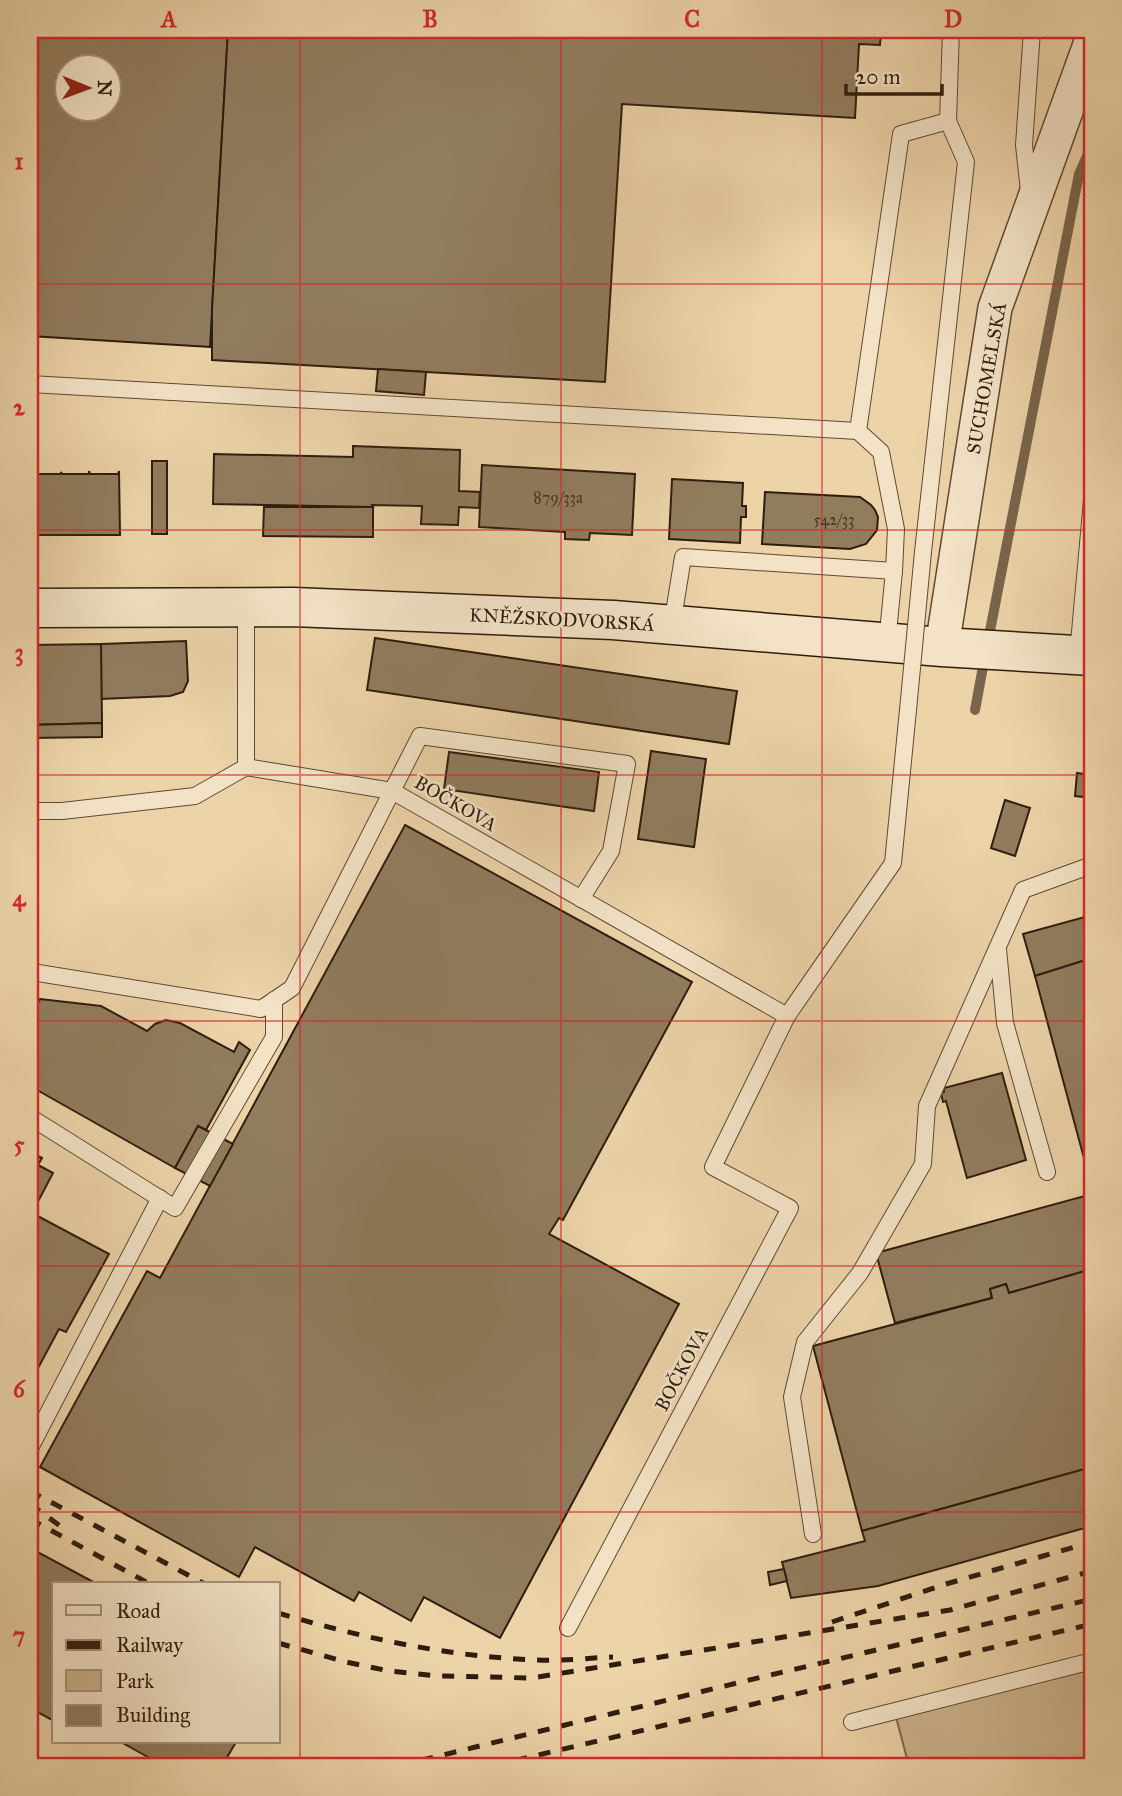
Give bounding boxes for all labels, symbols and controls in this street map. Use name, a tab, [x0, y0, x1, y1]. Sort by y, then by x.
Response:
text: A	[159, 5, 177, 33]
text: B	[422, 5, 438, 33]
text: C	[684, 5, 700, 33]
text: D	[944, 5, 962, 33]
north arrow	[52, 52, 122, 122]
scale bar	[846, 52, 942, 96]
text: 20 m	[856, 64, 901, 90]
text: N	[93, 80, 116, 97]
text: 1	[14, 147, 24, 175]
street label: SUCHOMELSKÁ	[961, 300, 1011, 456]
text: 2	[13, 393, 25, 421]
house number: 879/33a	[533, 488, 583, 507]
house number: 542/33	[814, 510, 854, 529]
street label: KNĚŽSKODVORSKÁ	[469, 602, 655, 636]
text: 3	[14, 638, 24, 667]
street label: BOČKOVA	[410, 771, 501, 836]
text: 4	[13, 884, 27, 912]
text: 5	[14, 1130, 25, 1158]
street label: BOČKOVA	[650, 1323, 713, 1415]
text: 6	[13, 1375, 26, 1403]
legend	[52, 1582, 280, 1744]
text: Road	[116, 1598, 161, 1624]
text: 7	[13, 1621, 25, 1649]
text: Railway	[116, 1632, 184, 1658]
text: Park	[116, 1668, 154, 1694]
text: Building	[116, 1702, 190, 1728]

